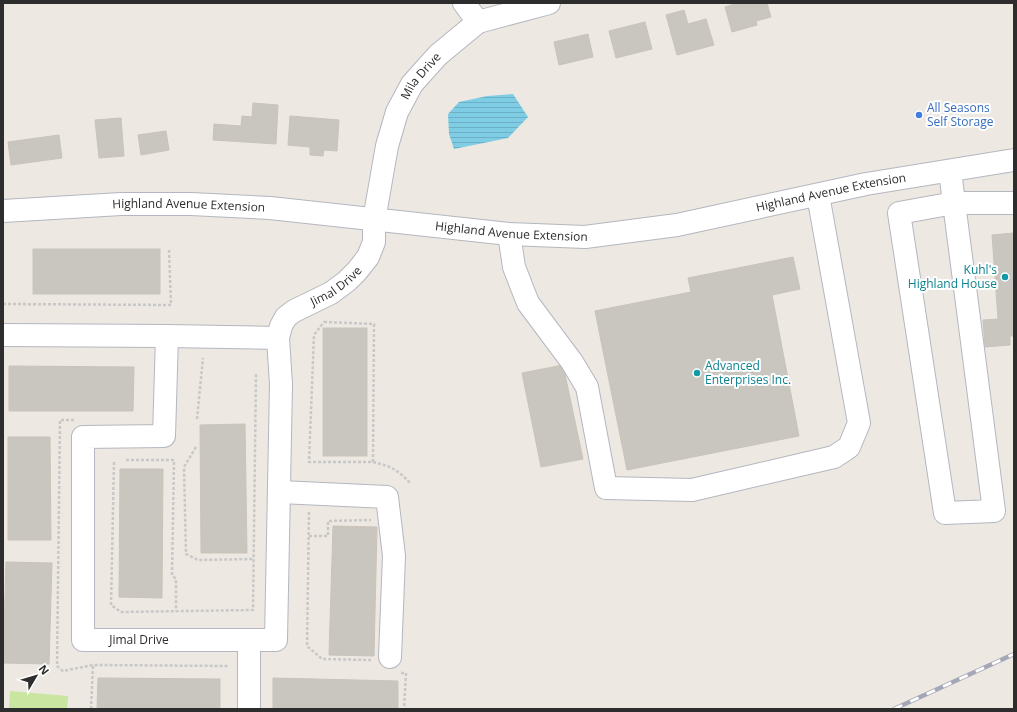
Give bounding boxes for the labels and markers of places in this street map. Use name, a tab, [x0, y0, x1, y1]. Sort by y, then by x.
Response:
place label: All Seasons Self Storage	[927, 99, 994, 130]
marker: All Seasons Self Storage	[914, 110, 924, 120]
place label: Kuhl's Highland House	[908, 261, 997, 292]
marker: Kuhl's Highland House	[1000, 272, 1010, 282]
place label: Advanced Enterprises Inc.	[705, 357, 791, 388]
marker: Advanced Enterprises Inc.	[692, 368, 702, 378]

